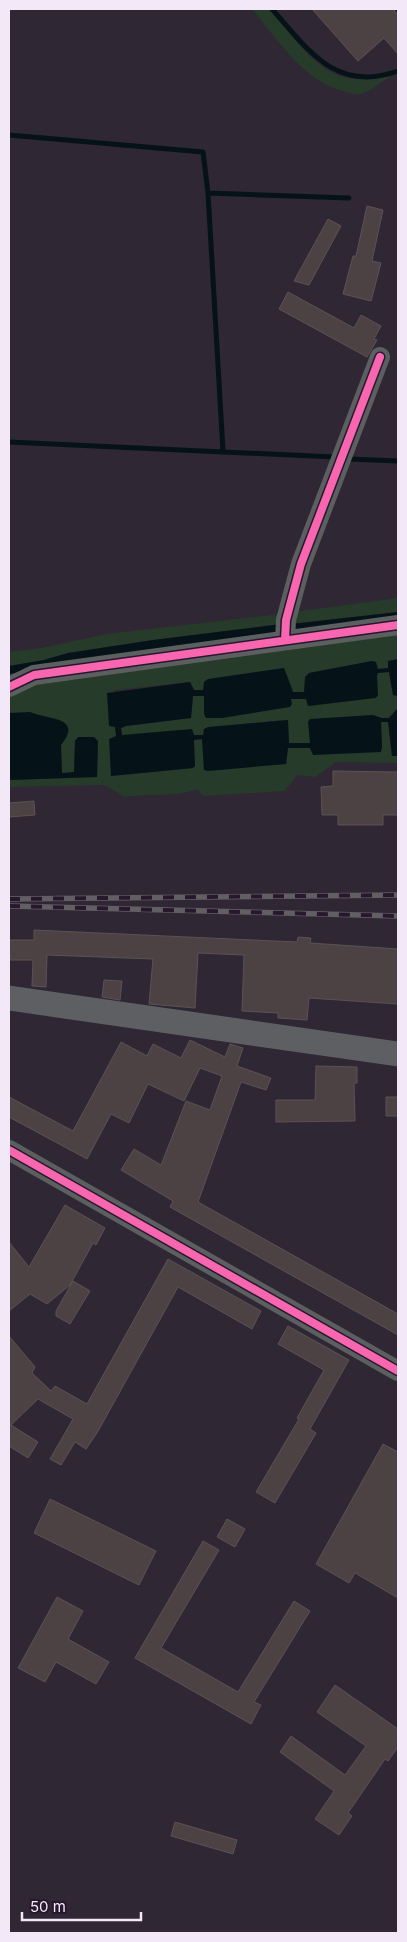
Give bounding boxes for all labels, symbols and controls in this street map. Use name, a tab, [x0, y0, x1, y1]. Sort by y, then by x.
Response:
scale bar	[22, 1890, 141, 1922]
text: 50 m	[30, 1897, 66, 1916]

